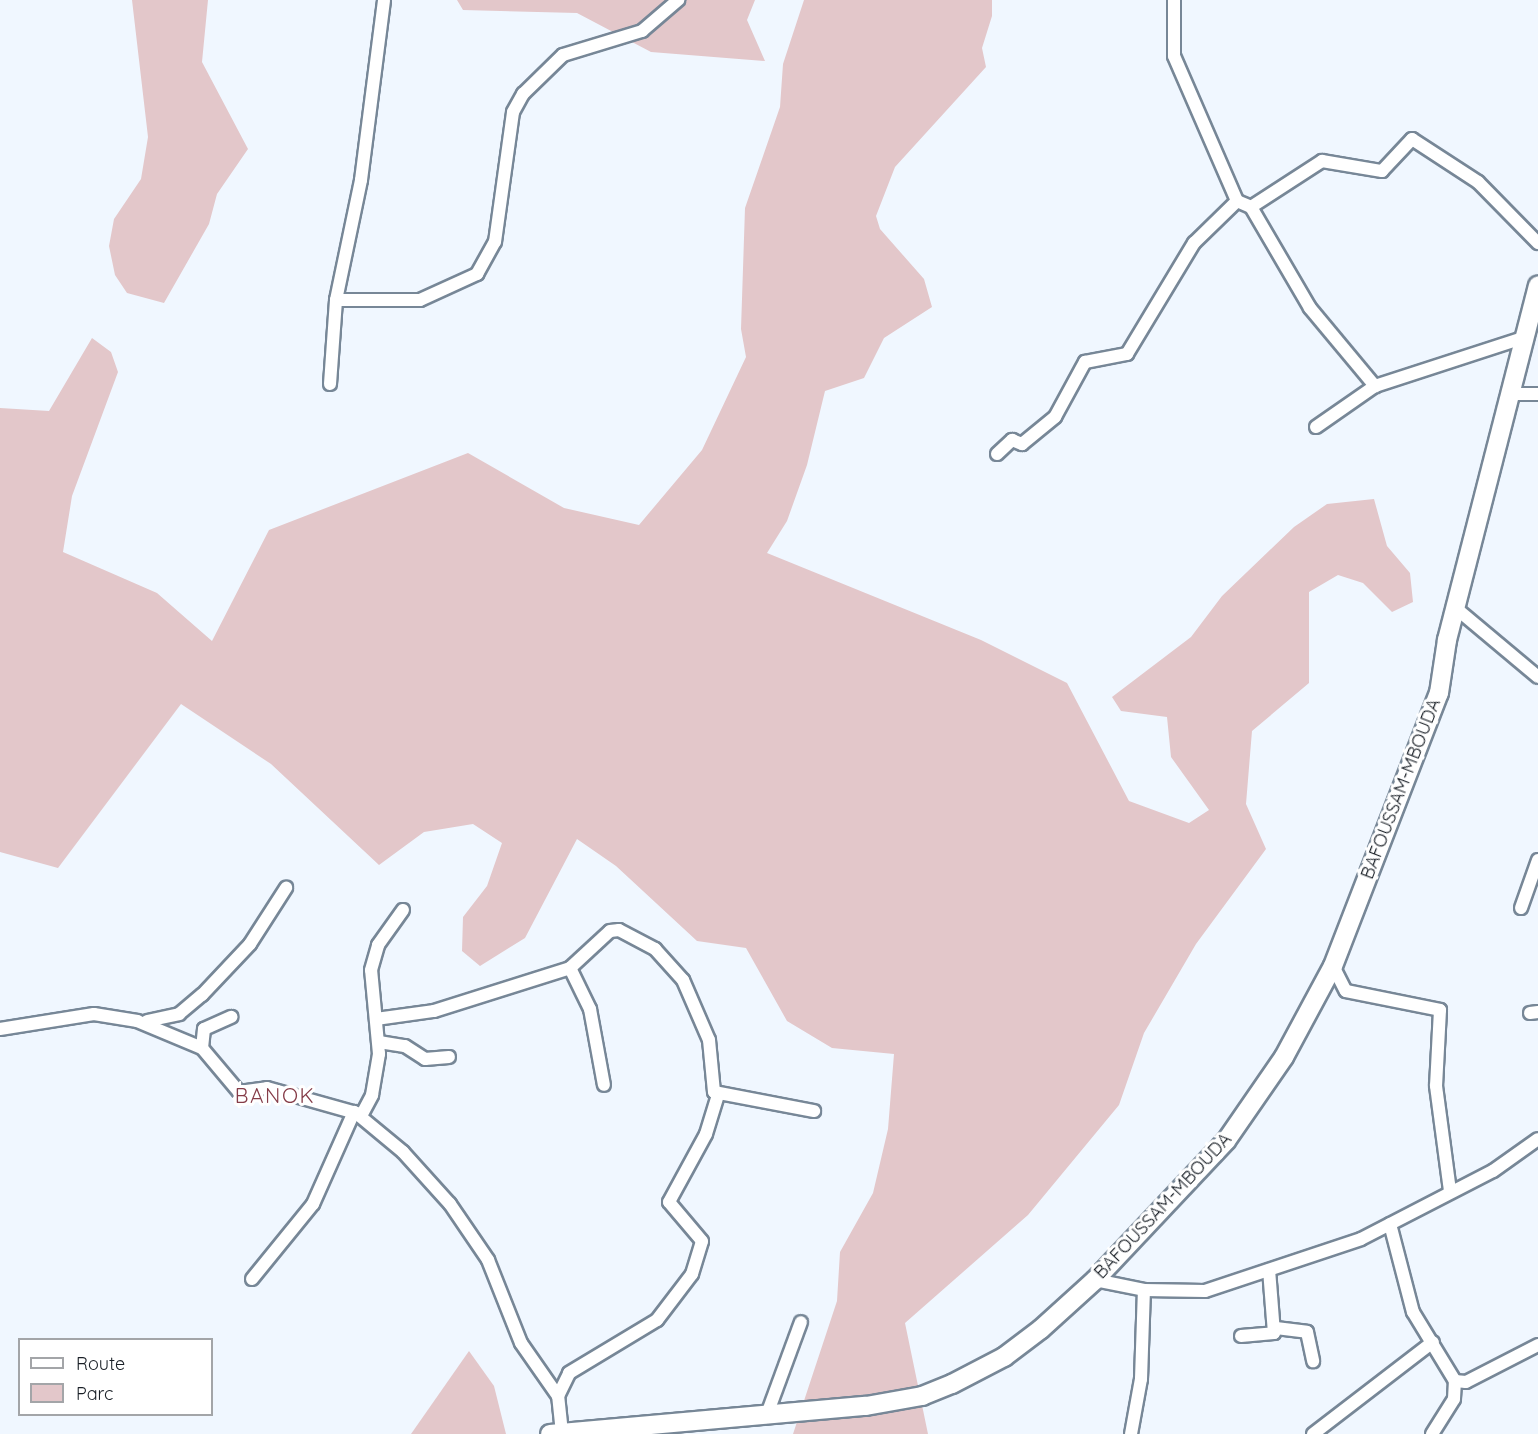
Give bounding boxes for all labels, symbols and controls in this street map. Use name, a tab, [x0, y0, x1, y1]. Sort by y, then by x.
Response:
street label: BAFOUSSAM-MBOUDA	[1357, 696, 1445, 882]
district label: BANOK	[235, 1082, 315, 1108]
street label: BAFOUSSAM-MBOUDA	[1090, 1129, 1236, 1283]
legend	[18, 1338, 213, 1416]
text: Route	[76, 1352, 125, 1375]
text: Parc	[76, 1382, 113, 1405]

